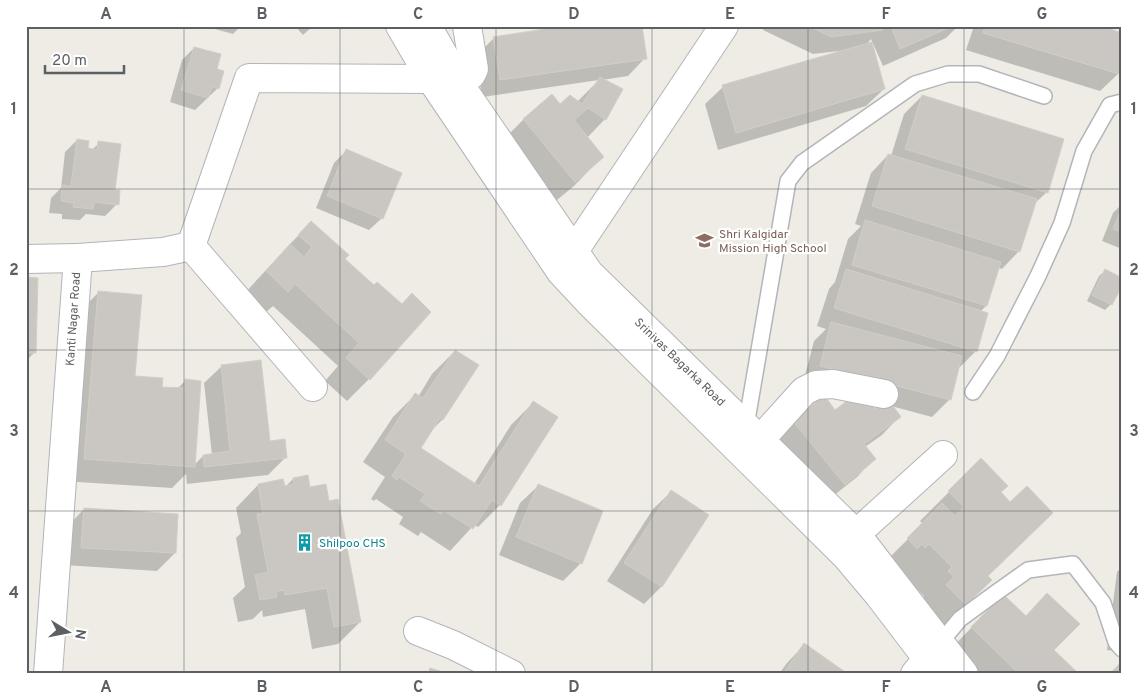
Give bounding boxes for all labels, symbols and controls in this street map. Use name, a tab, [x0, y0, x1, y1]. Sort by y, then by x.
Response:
text: A	[100, 5, 112, 25]
text: B	[256, 5, 268, 25]
text: C	[413, 5, 423, 25]
text: D	[568, 5, 580, 25]
text: E	[725, 5, 735, 25]
text: F	[881, 5, 891, 25]
text: G	[1037, 5, 1047, 25]
scale bar	[45, 42, 124, 74]
text: 20 m	[52, 52, 87, 71]
text: 1	[11, 100, 17, 120]
text: 1	[1131, 100, 1137, 120]
place label: Shri Kalgidar Mission High School	[719, 227, 827, 257]
school or university icon: Shri Kalgidar Mission High School	[695, 231, 715, 251]
text: 2	[9, 261, 19, 281]
text: 2	[1129, 261, 1139, 281]
street label: Kanti Nagar Road	[63, 272, 85, 367]
street label: Srinivas Bagarka Road	[630, 315, 728, 410]
text: 3	[9, 422, 19, 442]
text: 3	[1129, 422, 1139, 442]
building icon: Shilpoo CHS	[295, 533, 315, 553]
place label: Shilpoo CHS	[319, 536, 386, 552]
text: 4	[9, 584, 19, 604]
text: 4	[1129, 584, 1139, 604]
north arrow	[42, 608, 92, 658]
text: N	[70, 628, 89, 640]
text: A	[100, 678, 112, 698]
text: B	[256, 678, 268, 698]
text: C	[413, 678, 423, 698]
text: D	[568, 678, 580, 698]
text: E	[725, 678, 735, 698]
text: F	[881, 678, 891, 698]
text: G	[1037, 678, 1047, 698]

